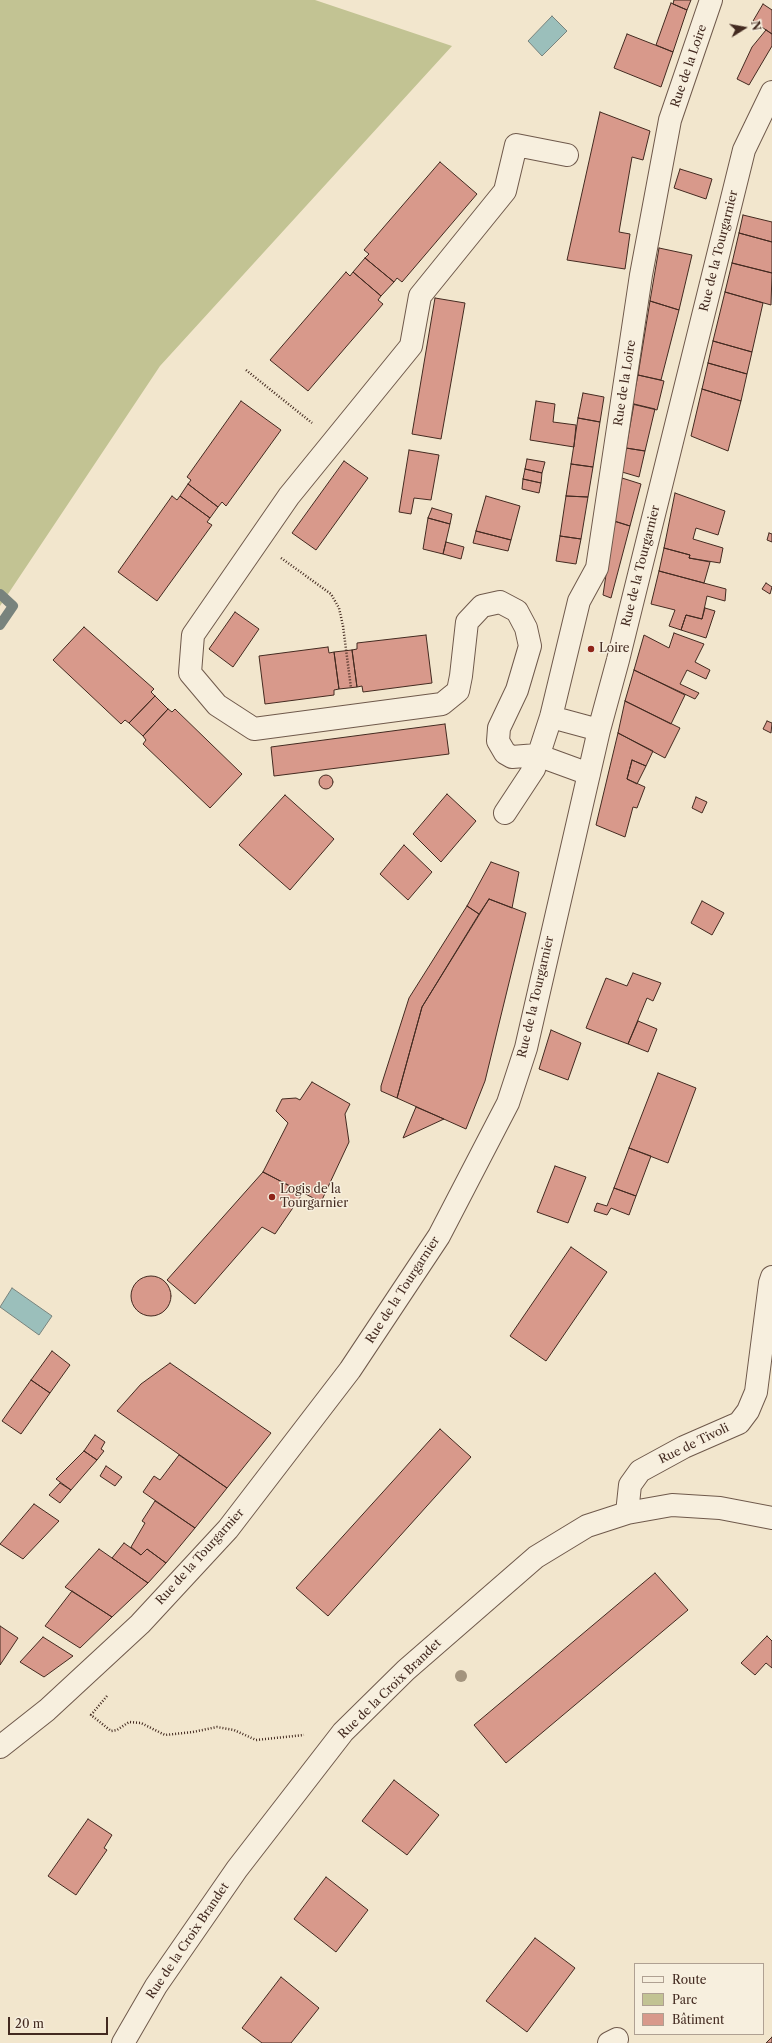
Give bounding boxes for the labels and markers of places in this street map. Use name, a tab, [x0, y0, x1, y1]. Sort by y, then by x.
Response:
place label: Loire	[599, 642, 629, 656]
marker: Loire	[586, 644, 596, 654]
place label: Logis de la Tourgarnier	[280, 1183, 348, 1211]
marker: Logis de la Tourgarnier	[267, 1192, 277, 1202]

